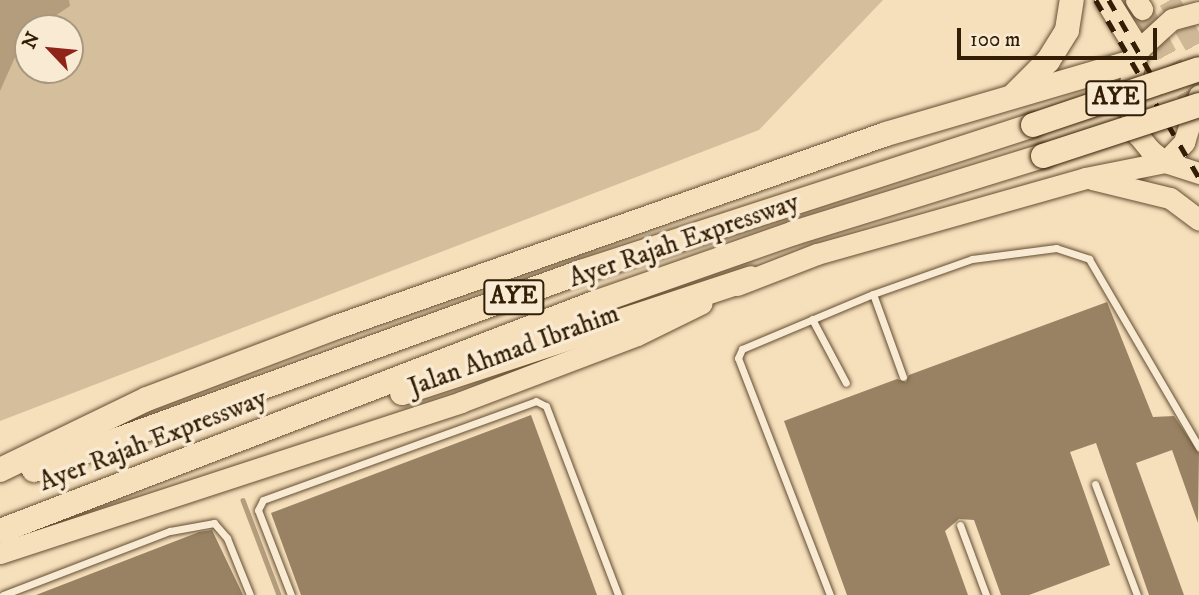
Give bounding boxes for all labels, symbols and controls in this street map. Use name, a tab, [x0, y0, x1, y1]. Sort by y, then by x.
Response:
north arrow	[14, 14, 84, 84]
scale bar	[961, 14, 1160, 58]
text: 100 m	[970, 27, 1021, 53]
text: N	[18, 28, 45, 53]
road number: AYE	[1084, 78, 1148, 118]
street label: Ayer Rajah Expressway	[565, 187, 803, 295]
road number: AYE	[482, 276, 546, 318]
street label: Jalan Ahmad Ibrahim	[405, 298, 623, 404]
street label: Ayer Rajah Expressway	[35, 383, 271, 499]

